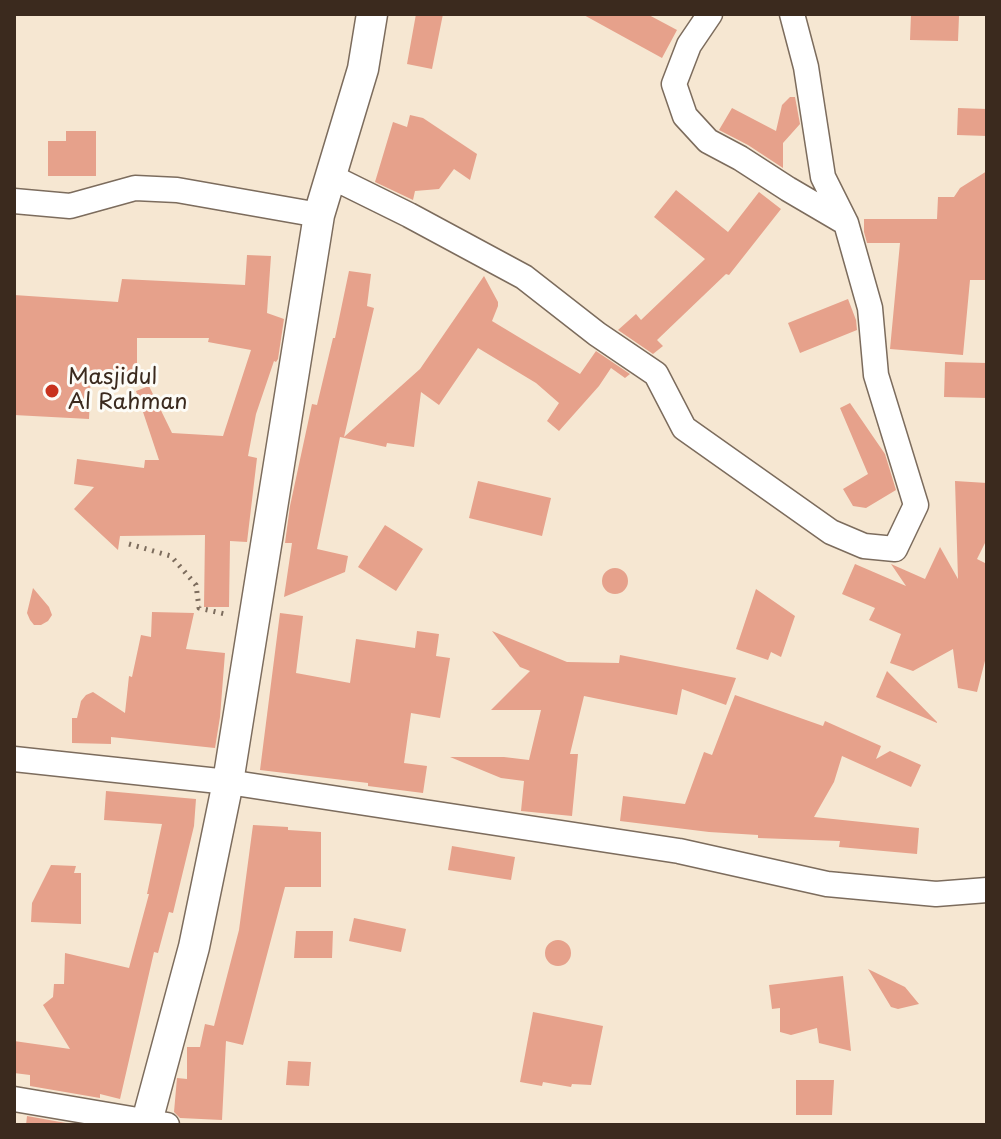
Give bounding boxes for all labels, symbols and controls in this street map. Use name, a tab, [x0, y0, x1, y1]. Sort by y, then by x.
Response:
place label: Masjidul Al Rahman	[68, 365, 187, 416]
marker: Masjidul Al Rahman	[43, 382, 61, 400]

